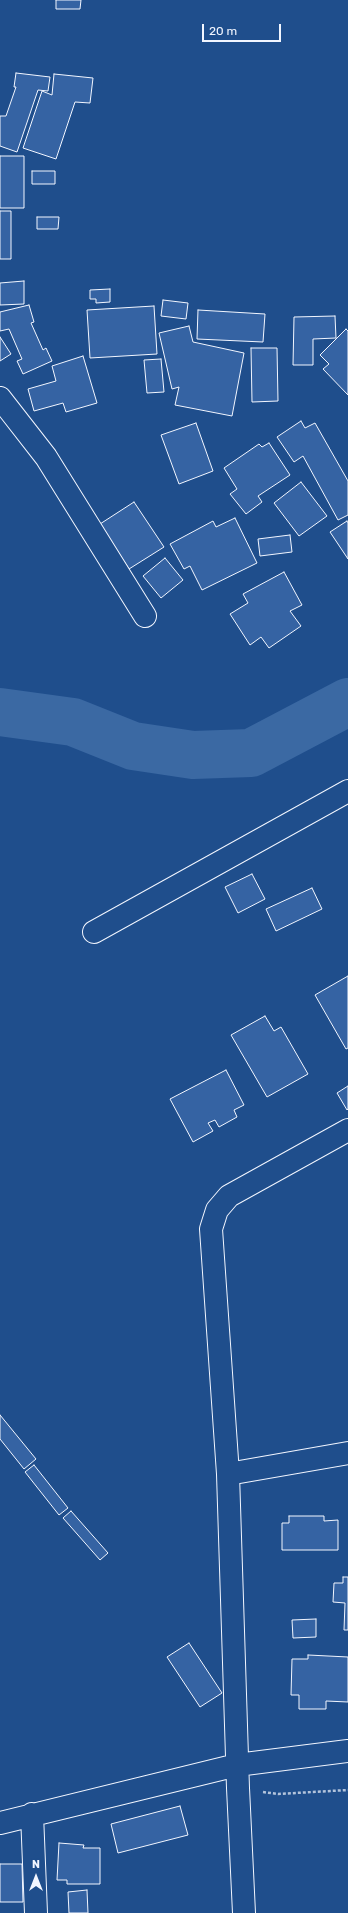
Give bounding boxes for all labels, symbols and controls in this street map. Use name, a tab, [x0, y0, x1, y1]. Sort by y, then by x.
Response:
scale bar	[204, 16, 283, 42]
text: 20 m	[209, 24, 237, 38]
north arrow	[16, 1857, 56, 1897]
text: N	[32, 1858, 40, 1871]

